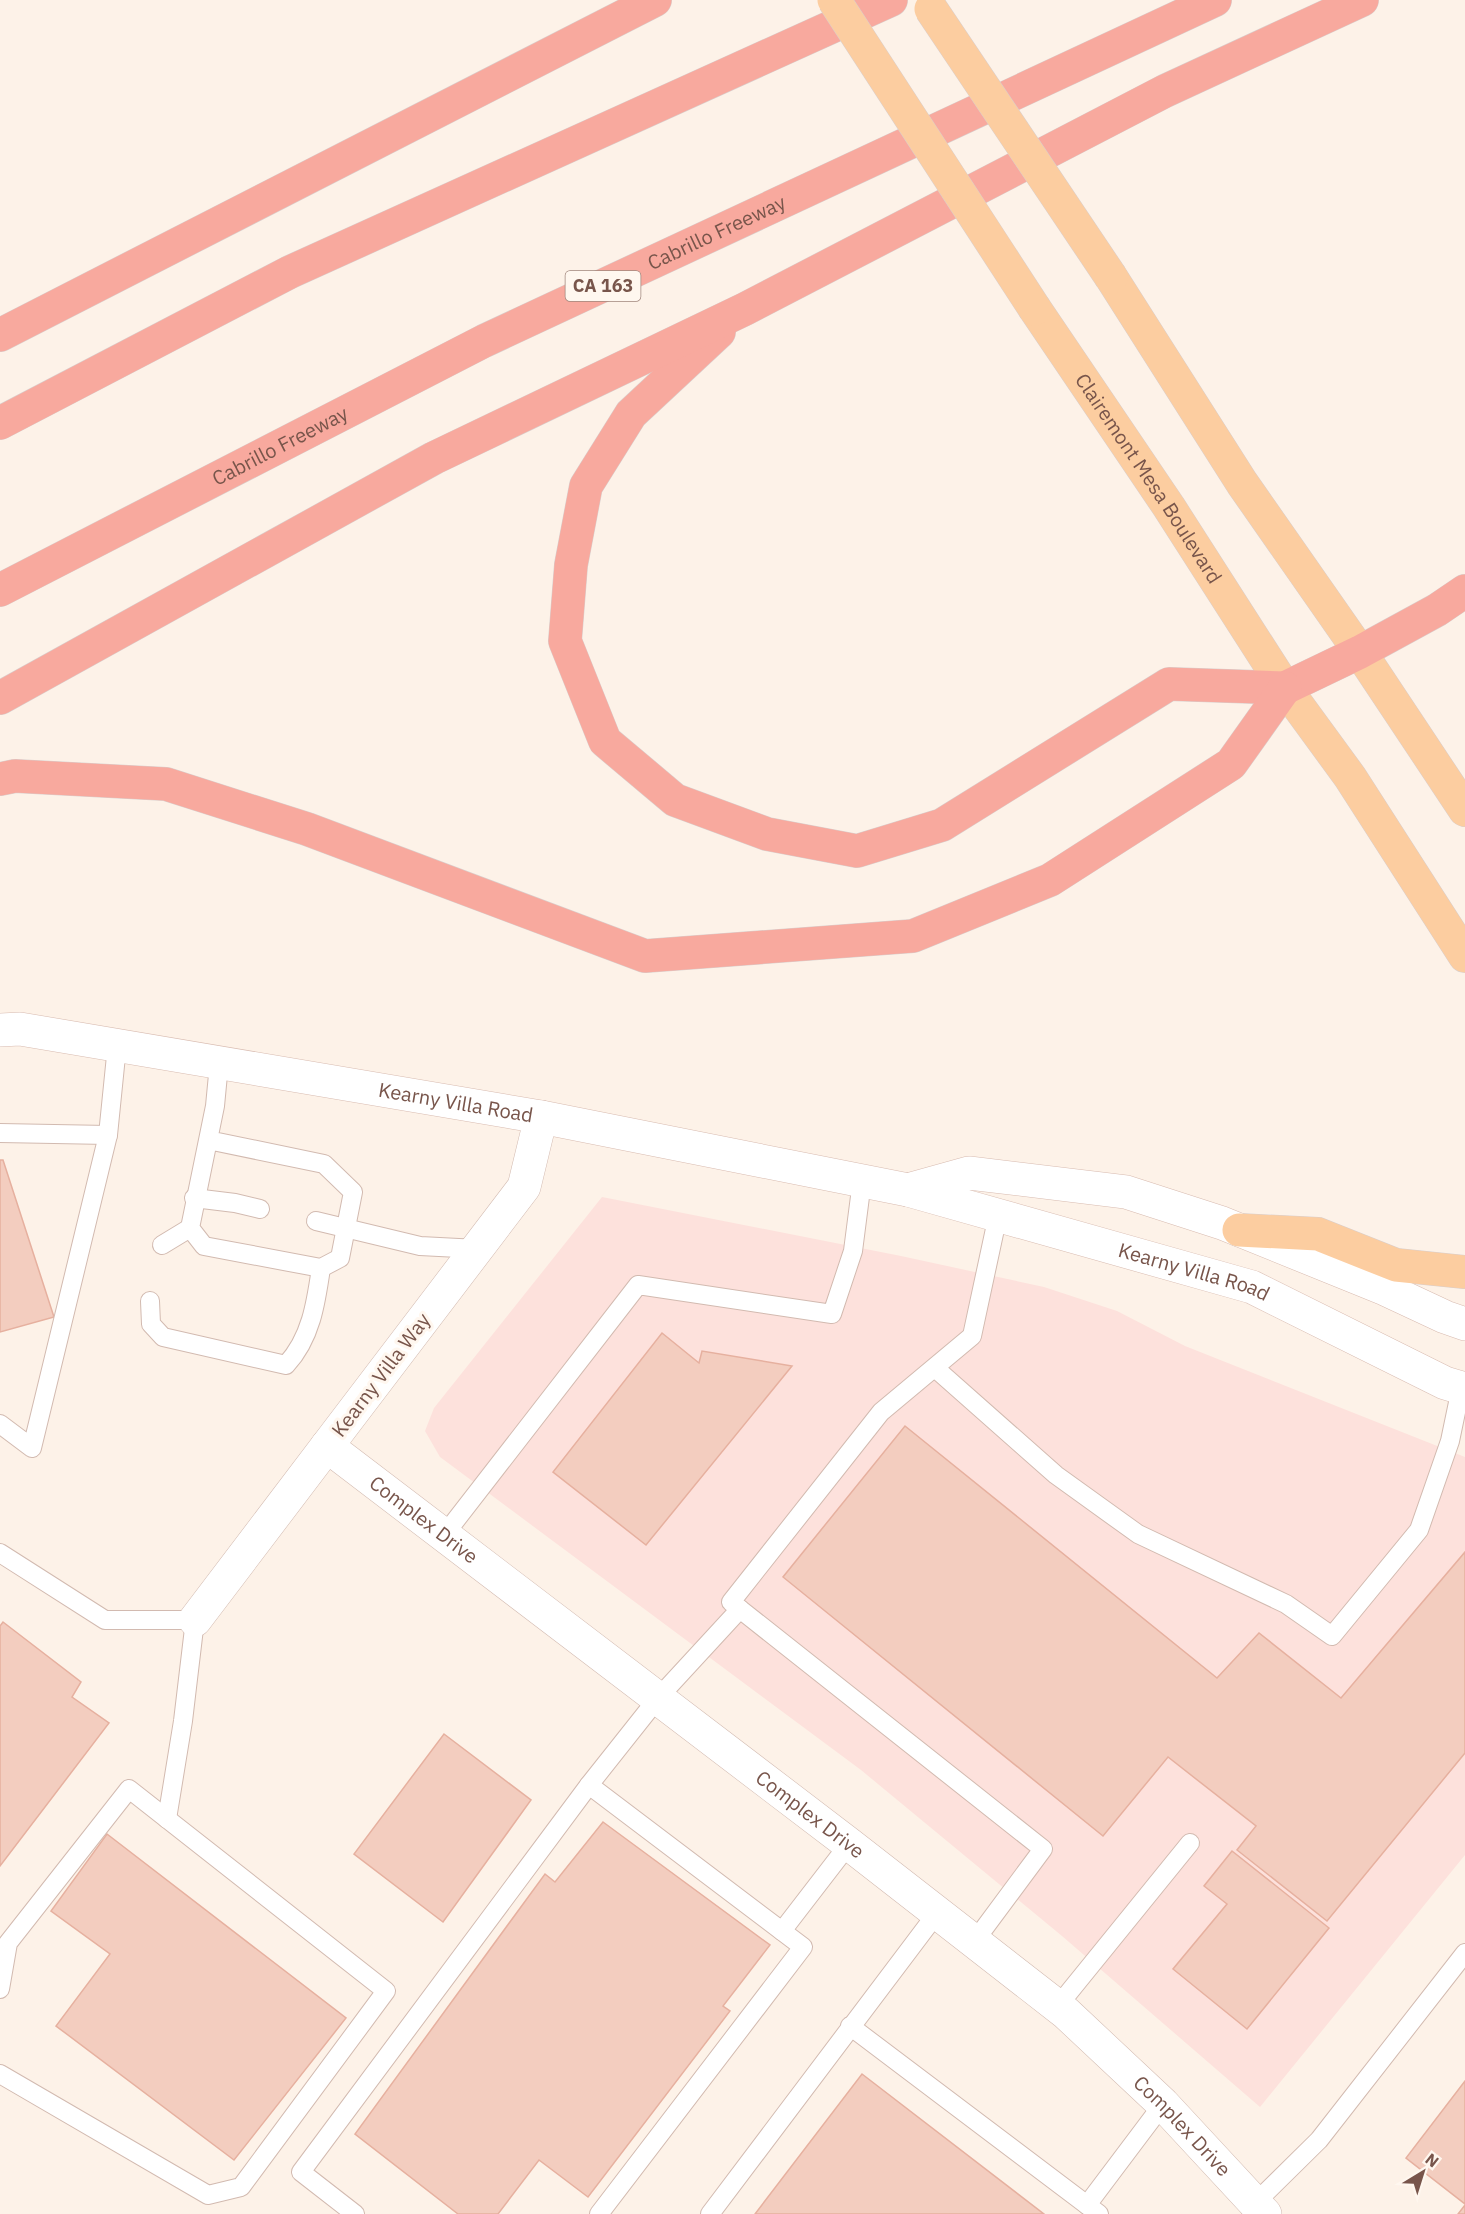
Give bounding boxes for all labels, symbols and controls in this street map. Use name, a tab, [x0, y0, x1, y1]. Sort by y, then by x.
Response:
street label: Cabrillo Freeway	[643, 188, 790, 276]
road number: CA 163	[566, 271, 640, 301]
street label: Clairemont Mesa Boulevard	[1069, 368, 1229, 589]
street label: Cabrillo Freeway	[207, 399, 353, 492]
street label: Kearny Villa Road	[376, 1076, 535, 1128]
street label: Kearny Villa Road	[1115, 1236, 1275, 1307]
street label: Kearny Villa Way	[325, 1307, 436, 1442]
street label: Complex Drive	[364, 1469, 484, 1570]
street label: Complex Drive	[750, 1764, 870, 1864]
street label: Complex Drive	[1128, 2069, 1237, 2182]
north arrow	[1393, 2142, 1453, 2202]
text: N	[1422, 2149, 1443, 2172]

